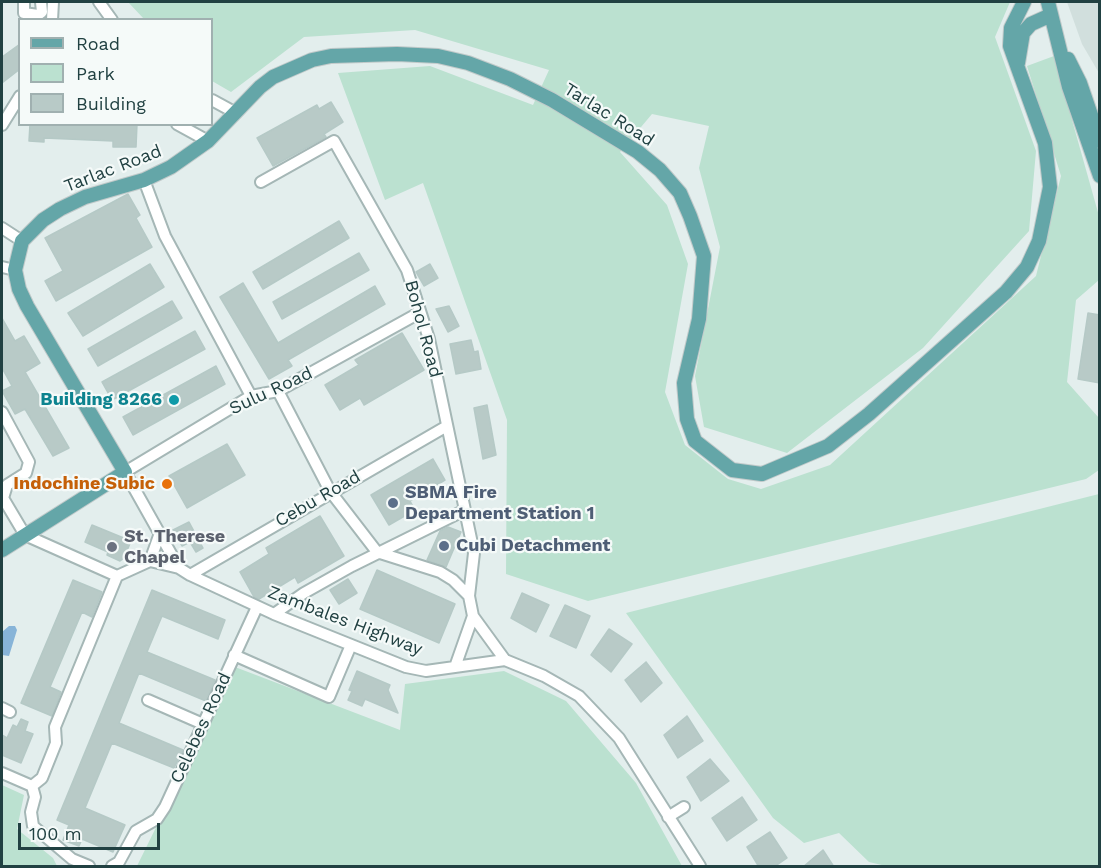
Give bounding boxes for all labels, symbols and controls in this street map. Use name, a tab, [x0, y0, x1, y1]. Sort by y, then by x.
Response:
legend	[18, 18, 213, 126]
text: Road	[76, 33, 120, 54]
text: Park	[76, 63, 115, 84]
street label: Tarlac Road	[560, 79, 658, 151]
text: Building	[76, 93, 146, 114]
street label: Tarlac Road	[61, 141, 165, 197]
street label: Bohol Road	[400, 278, 446, 380]
street label: Sulu Road	[226, 362, 316, 420]
place label: Building 8266	[40, 389, 162, 411]
marker: Building 8266	[167, 393, 181, 407]
street label: Cebu Road	[271, 466, 365, 532]
place label: Indochine Subic	[13, 473, 155, 495]
marker: Indochine Subic	[160, 477, 174, 491]
place label: SBMA Fire Department Station 1	[405, 482, 594, 524]
marker: SBMA Fire Department Station 1	[386, 496, 400, 510]
place label: St. Therese Chapel	[124, 526, 225, 568]
place label: Cubi Detachment	[456, 535, 610, 557]
marker: Cubi Detachment	[437, 539, 451, 553]
marker: St. Therese Chapel	[105, 540, 119, 554]
street label: Zambales Highway	[265, 582, 425, 660]
street label: Celebes Road	[166, 669, 236, 787]
scale bar	[21, 811, 164, 849]
text: 100 m	[29, 823, 82, 844]

